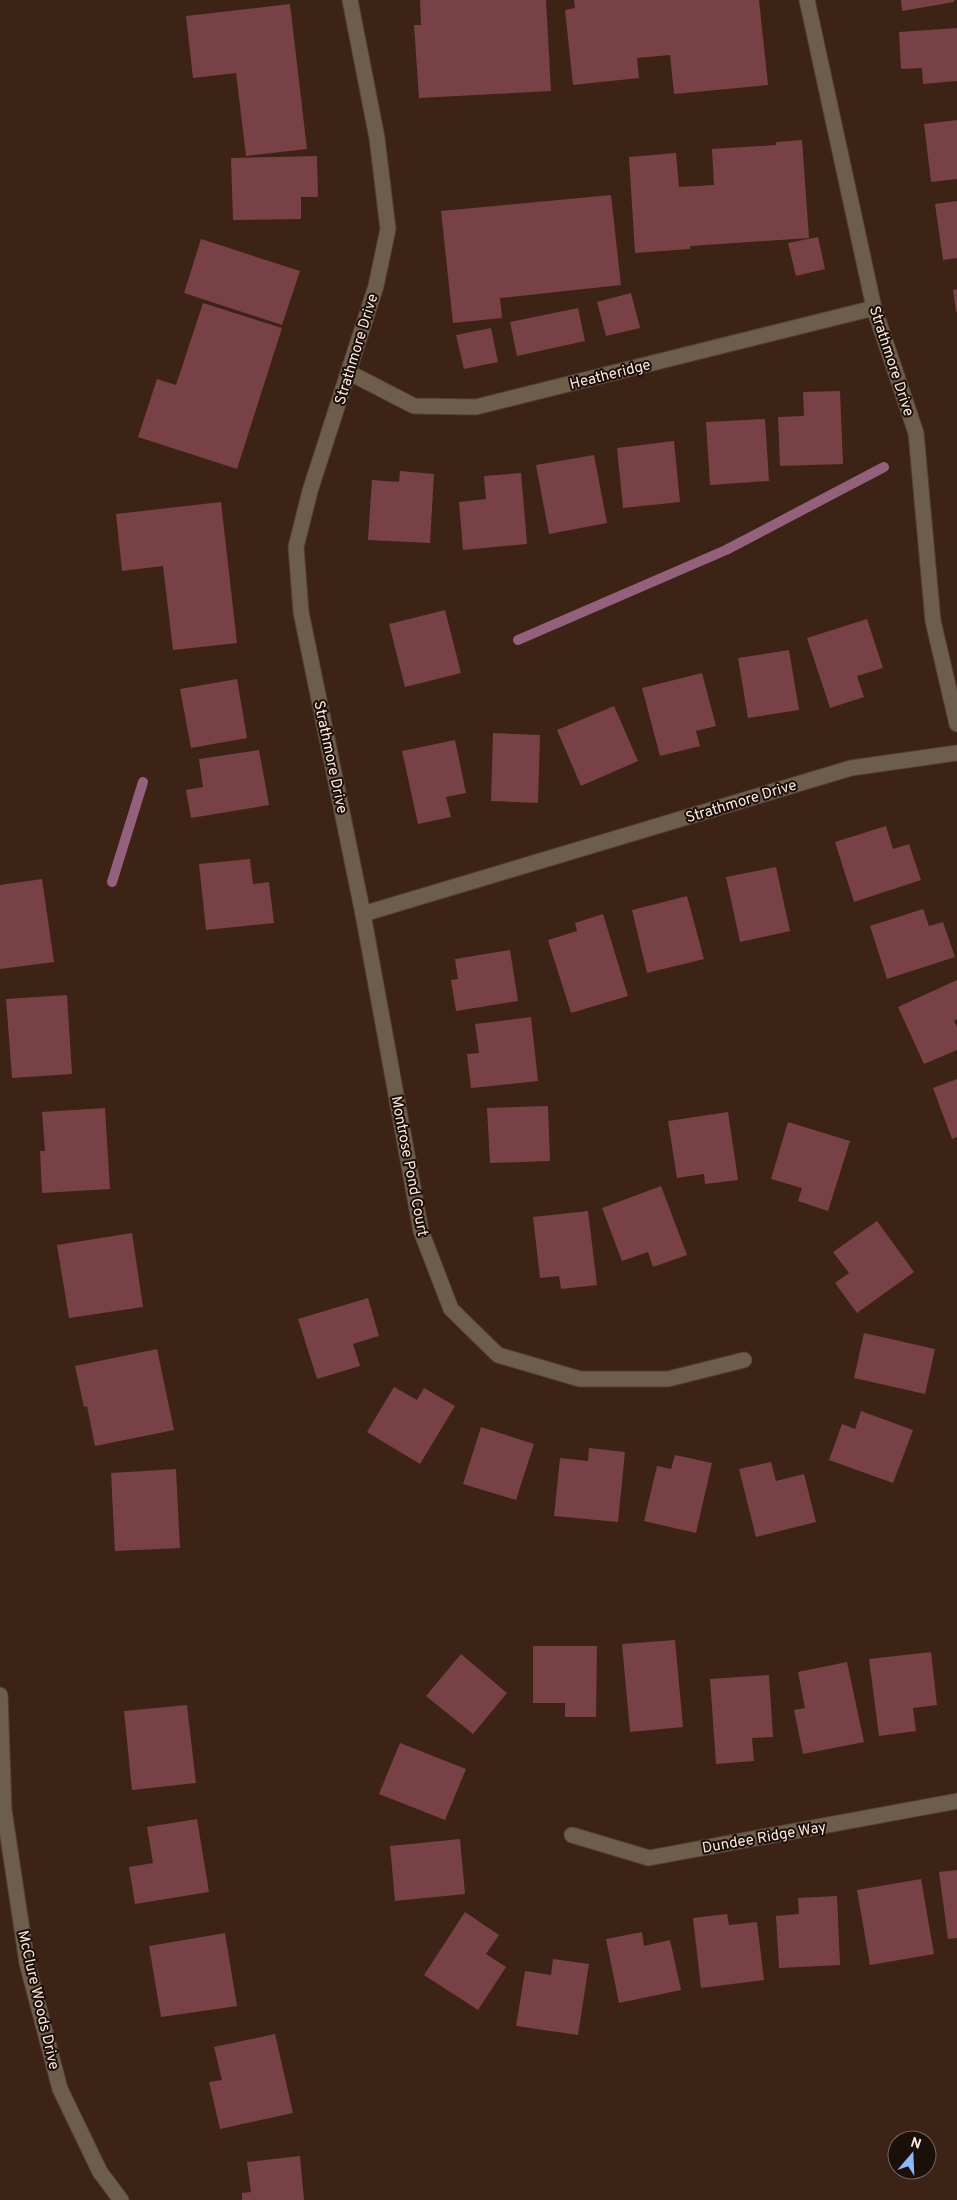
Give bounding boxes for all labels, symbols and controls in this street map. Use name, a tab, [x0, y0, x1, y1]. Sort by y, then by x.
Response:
street label: Strathmore Drive	[332, 292, 383, 407]
street label: Strathmore Drive	[864, 304, 917, 419]
street label: Heatheridge	[568, 356, 653, 395]
street label: Strathmore Drive	[308, 699, 351, 815]
street label: Strathmore Drive	[684, 777, 799, 828]
street label: Montrose Pond Court	[386, 1094, 431, 1238]
street label: Dundee Ridge Way	[701, 1818, 828, 1859]
street label: McClure Woods Drive	[12, 1929, 63, 2072]
north arrow	[887, 2130, 937, 2180]
text: N	[908, 2134, 923, 2154]

